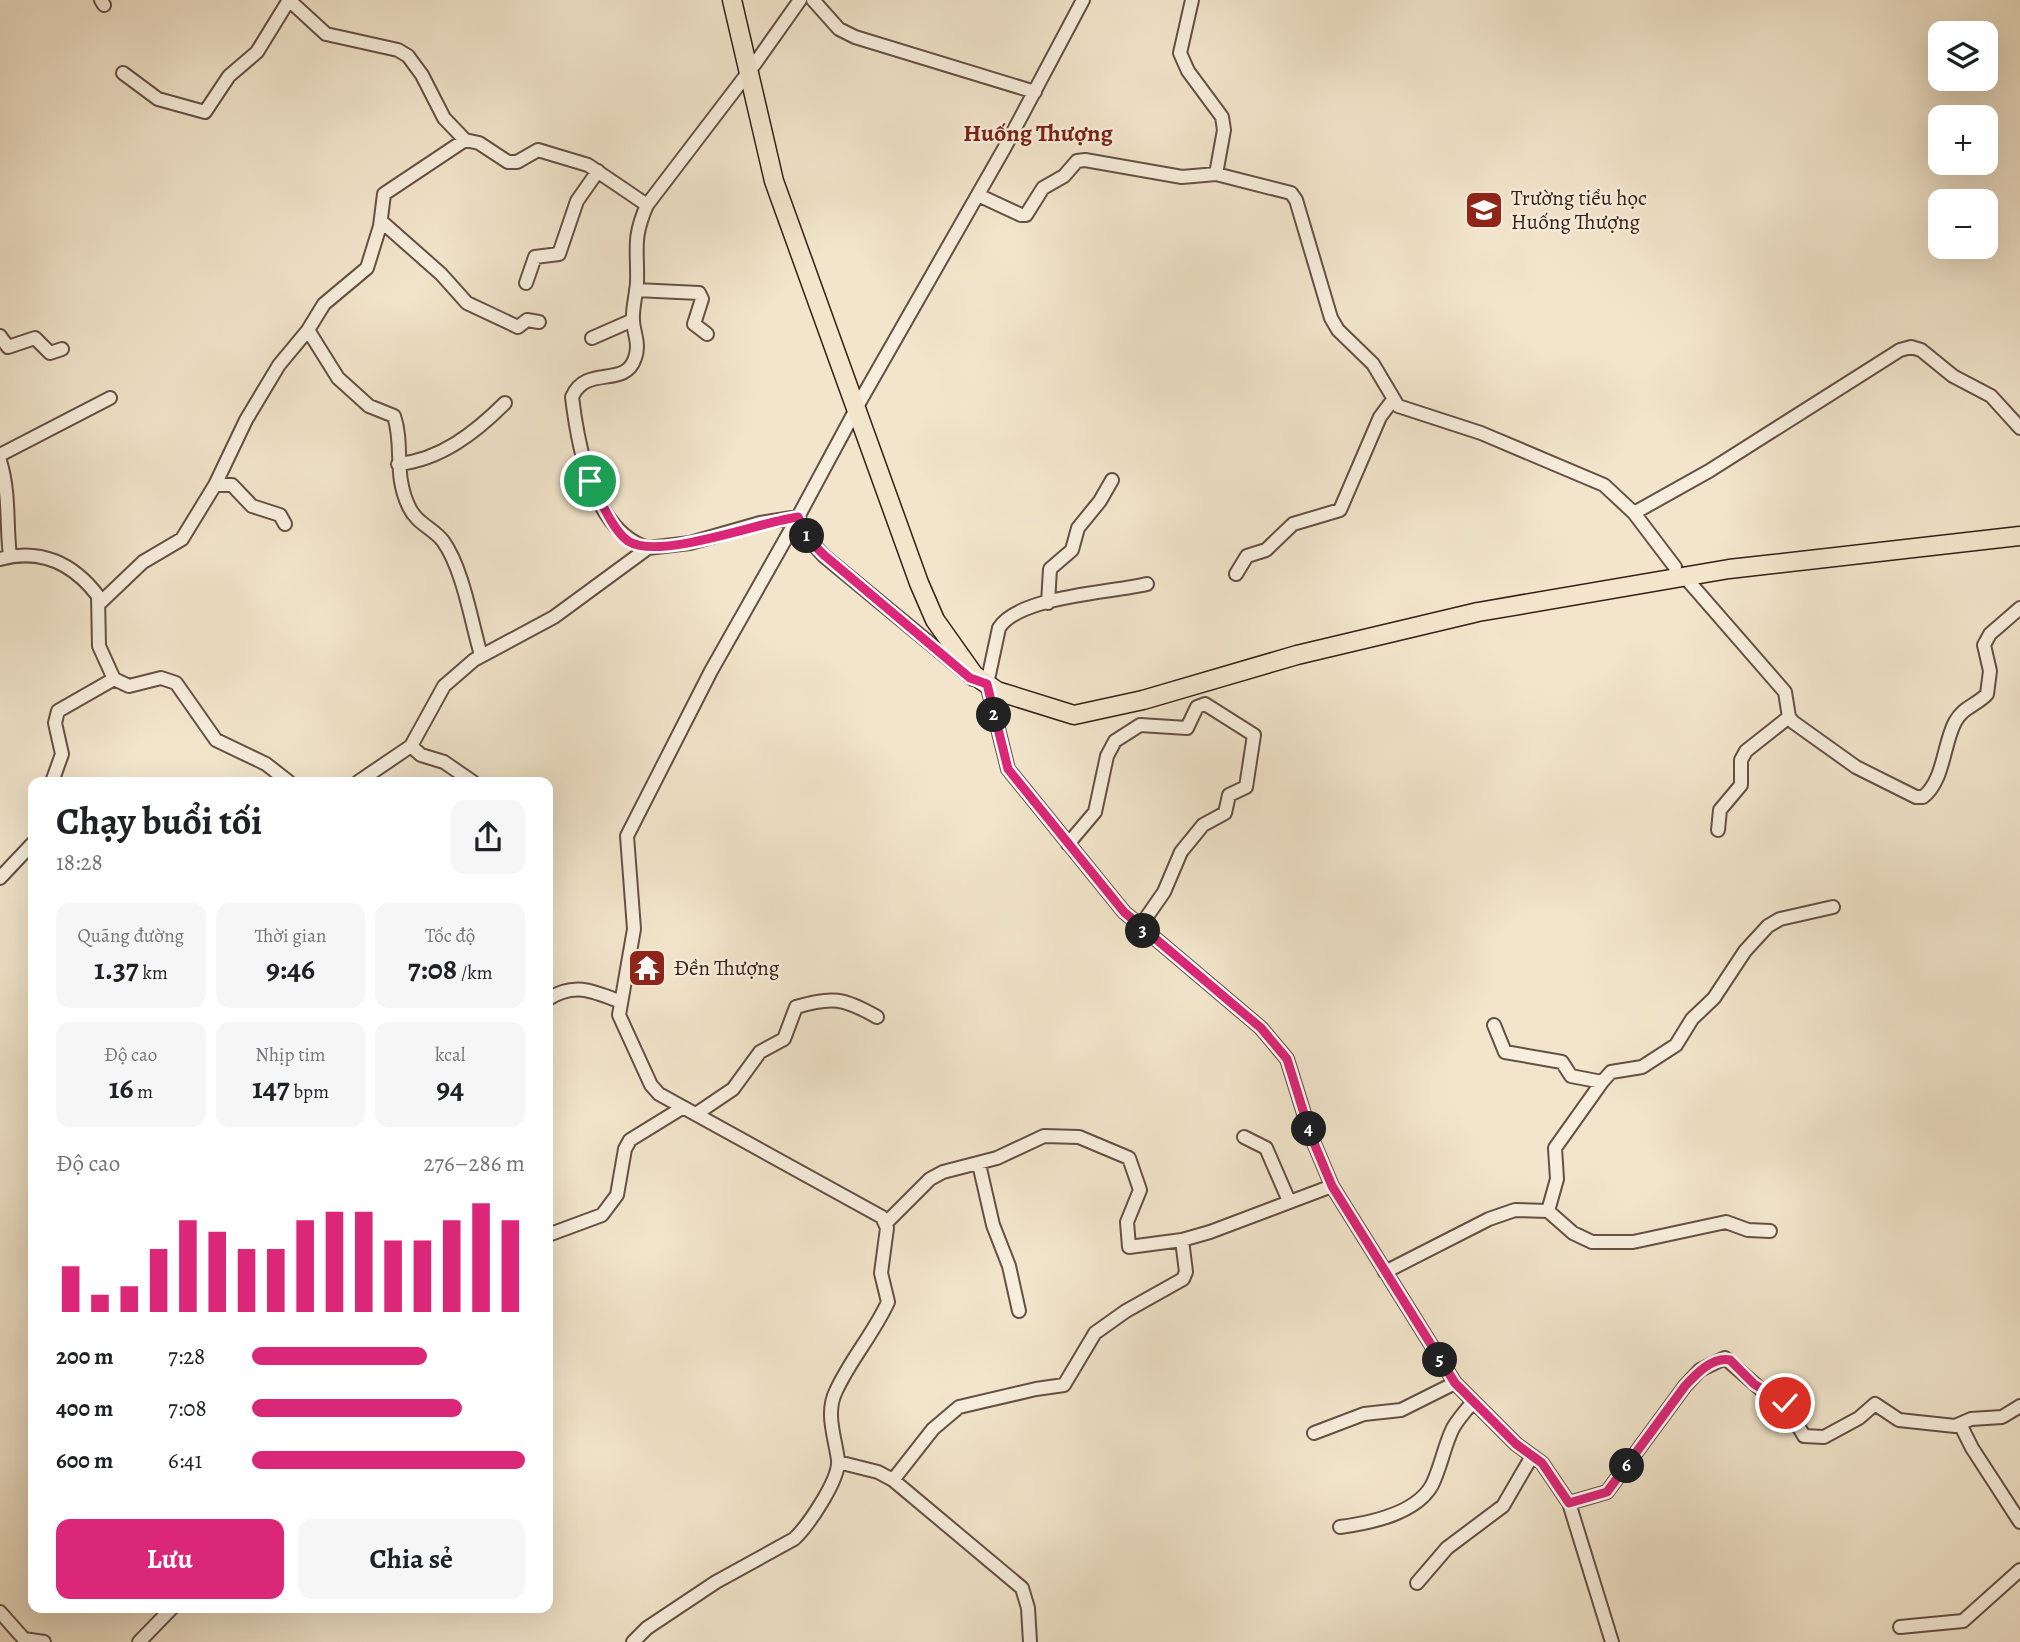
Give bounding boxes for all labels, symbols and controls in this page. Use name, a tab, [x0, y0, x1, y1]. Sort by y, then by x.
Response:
map controls	[1928, 21, 1998, 259]
button: layers	[1928, 21, 1998, 91]
button: +	[1928, 105, 1998, 175]
district label: Huống Thượng	[963, 117, 1113, 149]
place label: Trường tiểu học Huống Thượng	[1511, 184, 1647, 236]
school or university icon: Trường tiểu học Huống Thượng	[1463, 189, 1505, 231]
button: −	[1928, 189, 1998, 259]
pin	[560, 451, 620, 511]
icon: arrive	[571, 462, 609, 500]
pin: 1	[790, 518, 824, 554]
text: 1	[803, 522, 810, 548]
pin: 2	[976, 698, 1012, 732]
text: 2	[989, 701, 998, 727]
text: Chạy buổi tối	[56, 795, 262, 847]
button: share	[451, 800, 525, 874]
text: 18:28	[56, 847, 103, 878]
pin: 3	[1126, 914, 1160, 948]
text: 3	[1138, 917, 1147, 943]
text: Quãng đường	[78, 923, 184, 949]
text: Thời gian	[255, 923, 326, 949]
text: Tốc độ	[425, 923, 475, 949]
temple icon: Đền Thượng	[626, 947, 668, 989]
text: 1.37	[94, 949, 139, 989]
text: 9:46	[266, 949, 315, 989]
text: 7:08	[408, 949, 457, 989]
place label: Đền Thượng	[674, 954, 780, 982]
text: km	[139, 960, 168, 986]
text: /km	[457, 960, 493, 986]
text: Độ cao	[104, 1042, 157, 1068]
text: Nhịp tim	[255, 1042, 326, 1068]
text: kcal	[435, 1042, 465, 1068]
text: 16	[109, 1068, 133, 1108]
text: 147	[252, 1068, 290, 1108]
text: 94	[436, 1068, 464, 1108]
text: m	[133, 1079, 153, 1105]
text: bpm	[290, 1079, 329, 1105]
pin: 4	[1292, 1112, 1326, 1146]
text: 4	[1304, 1115, 1313, 1141]
text: Độ cao	[56, 1148, 120, 1179]
text: 276–286 m	[423, 1148, 525, 1179]
text: 200 m	[56, 1341, 114, 1372]
text: 7:28	[168, 1341, 205, 1372]
pin: 5	[1422, 1342, 1458, 1378]
text: 5	[1435, 1346, 1444, 1372]
pin	[1755, 1373, 1815, 1433]
icon: check	[1766, 1384, 1804, 1422]
text: 400 m	[56, 1393, 113, 1424]
text: 7:08	[168, 1393, 207, 1424]
text: 600 m	[56, 1445, 113, 1476]
text: 6:41	[168, 1445, 202, 1476]
pin: 6	[1610, 1448, 1644, 1484]
text: 6	[1622, 1452, 1631, 1478]
button: Lưu	[56, 1519, 284, 1599]
button: Chia sẻ	[298, 1519, 525, 1599]

